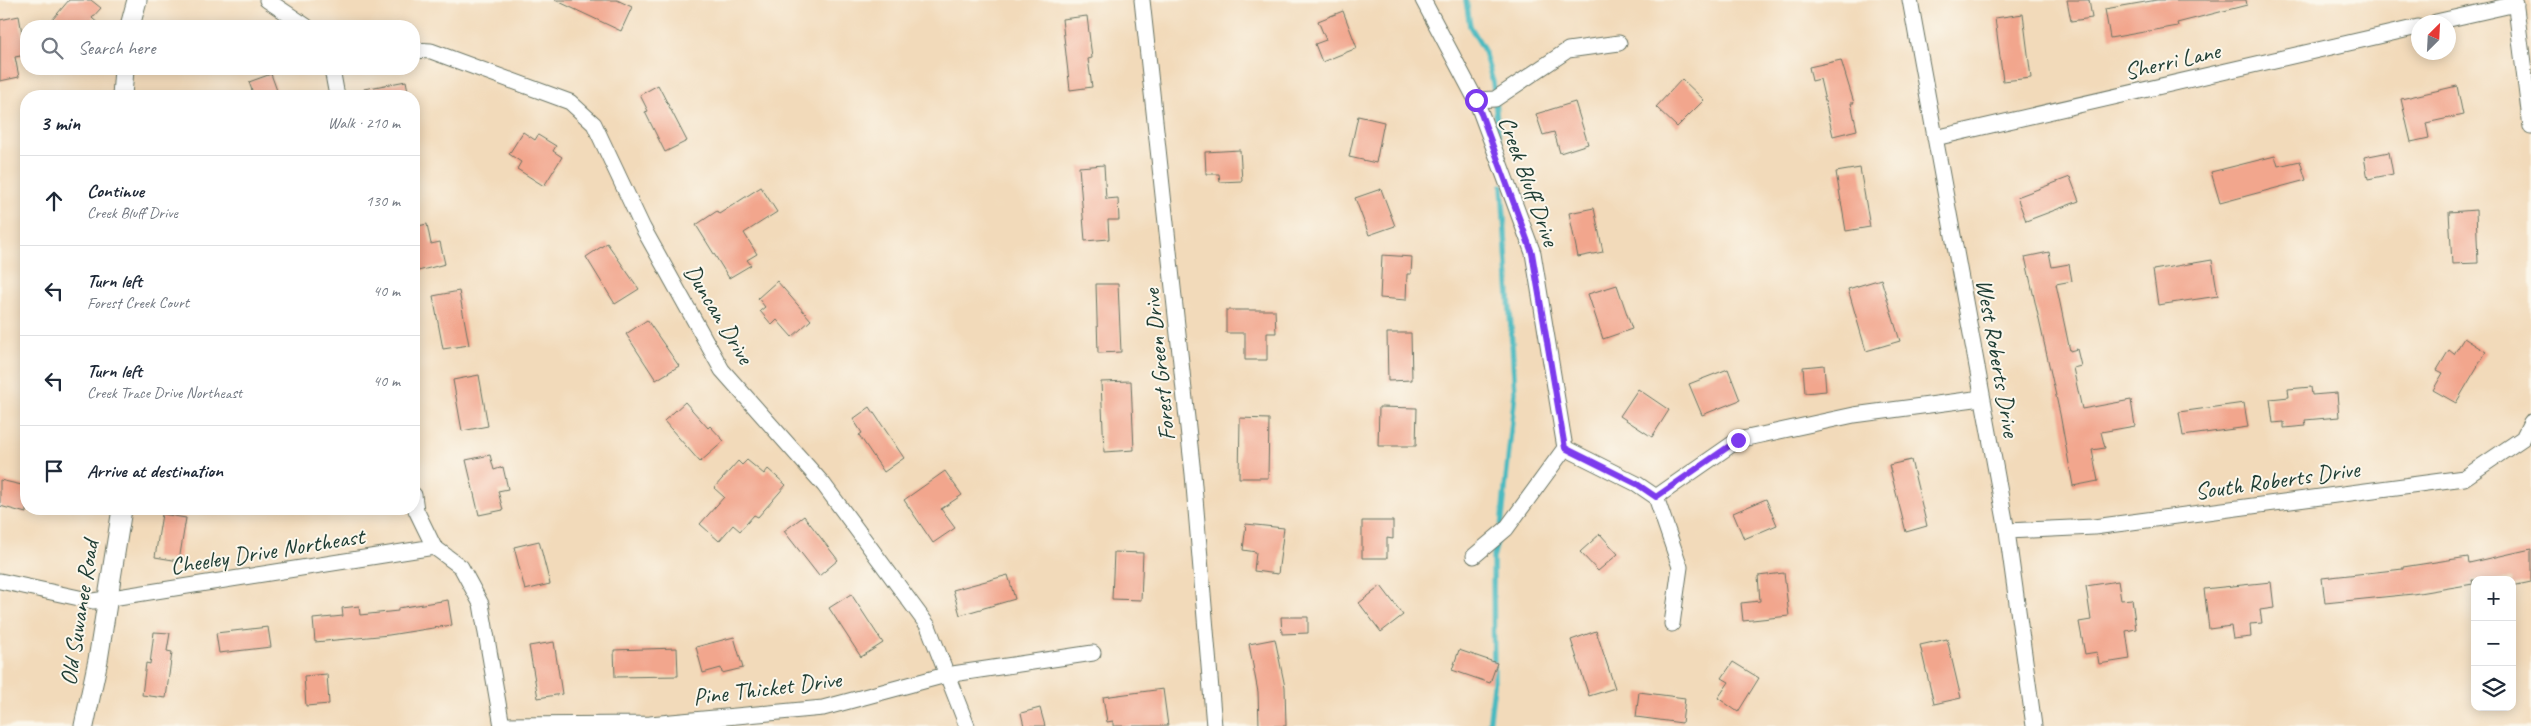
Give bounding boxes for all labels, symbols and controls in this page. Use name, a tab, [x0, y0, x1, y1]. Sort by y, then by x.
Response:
north arrow	[2411, 15, 2456, 60]
search box	[20, 20, 420, 75]
icon: search	[38, 34, 66, 62]
street label: Sherri Lane	[2121, 35, 2225, 87]
text: Search here	[78, 36, 155, 60]
route start	[1465, 89, 1488, 112]
text: 3 min	[40, 110, 80, 136]
street label: Creek Bluff Drive	[1492, 112, 1567, 252]
text: Walk · 210 m	[328, 113, 400, 133]
text: Continue	[87, 179, 144, 203]
icon: ahead	[40, 187, 68, 215]
text: 130 m	[366, 191, 400, 211]
text: Creek Bluff Drive	[87, 203, 178, 223]
street label: Duncan Drive	[678, 259, 762, 371]
text: Turn left	[87, 269, 142, 293]
icon: left	[40, 277, 68, 305]
street label: West Roberts Drive	[1969, 277, 2027, 441]
text: 40 m	[373, 281, 400, 301]
street label: Forest Green Drive	[1136, 285, 1182, 442]
text: Forest Creek Court	[87, 293, 189, 313]
text: Turn left	[87, 359, 142, 383]
icon: left	[40, 367, 68, 395]
text: 40 m	[373, 371, 400, 391]
text: Creek Trace Drive Northeast	[87, 383, 242, 403]
route end	[1727, 429, 1750, 452]
street label: South Roberts Drive	[2193, 453, 2363, 506]
icon: arrive	[40, 457, 68, 485]
text: Arrive at destination	[87, 459, 223, 483]
street label: Cheeley Drive Northeast	[168, 521, 368, 581]
street label: Old Suwanee Road	[53, 535, 106, 688]
map controls	[2471, 576, 2516, 711]
button: +	[2471, 576, 2516, 621]
button: −	[2471, 621, 2516, 666]
street label: Pine Thicket Drive	[691, 664, 845, 712]
button: layers	[2471, 666, 2516, 711]

